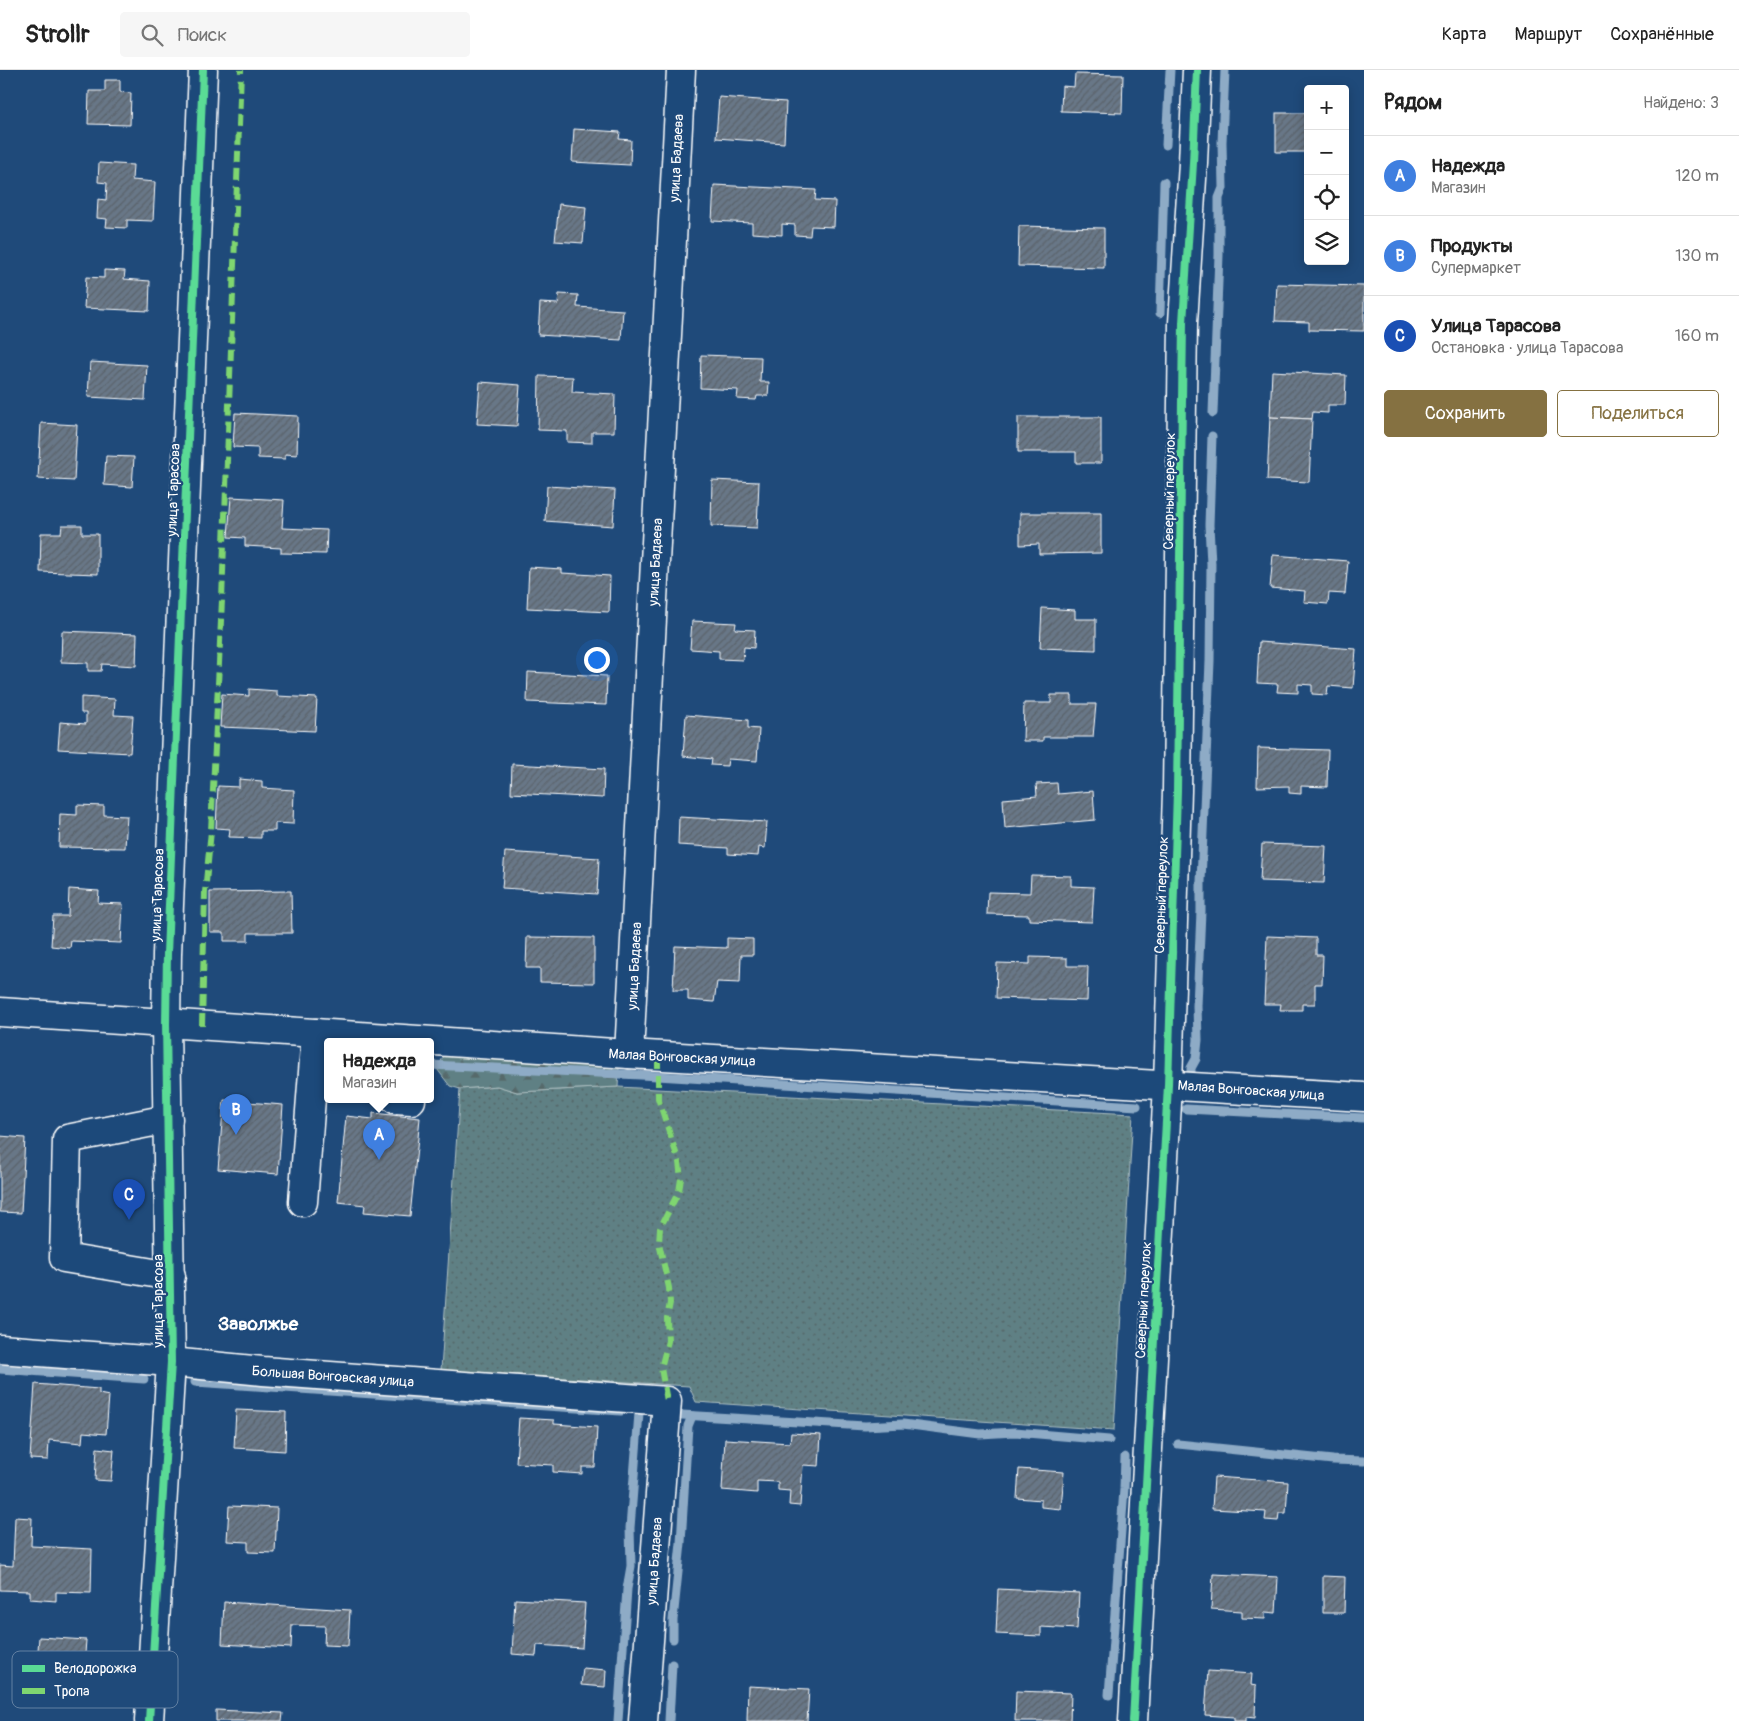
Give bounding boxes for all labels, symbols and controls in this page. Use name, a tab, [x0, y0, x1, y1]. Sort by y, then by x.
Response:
search box	[120, 12, 470, 57]
text: Strollr	[25, 20, 90, 49]
icon: search	[138, 21, 166, 49]
text: Поиск	[178, 23, 227, 47]
text: Карта	[1442, 23, 1486, 46]
text: Маршрут	[1514, 23, 1582, 46]
text: Сохранённые	[1610, 23, 1714, 46]
map controls	[1304, 85, 1349, 265]
button: +	[1304, 85, 1349, 130]
text: Рядом	[1384, 89, 1442, 116]
text: Найдено: 3	[1643, 93, 1719, 113]
street label: улица Бадаева	[666, 114, 687, 203]
button: −	[1304, 130, 1349, 175]
text: Надежда	[1431, 154, 1505, 178]
text: A	[1395, 166, 1405, 186]
text: 120 m	[1675, 166, 1719, 186]
button: locate	[1304, 175, 1349, 220]
text: Магазин	[1431, 178, 1486, 198]
button: layers	[1304, 220, 1349, 265]
text: Продукты	[1431, 234, 1513, 258]
text: B	[1395, 246, 1405, 266]
text: 130 m	[1675, 246, 1719, 266]
text: Супермаркет	[1431, 258, 1521, 278]
text: Улица Тарасова	[1431, 314, 1561, 338]
text: C	[1395, 326, 1405, 346]
text: 160 m	[1675, 326, 1719, 346]
text: Остановка · улица Тарасова	[1431, 338, 1623, 358]
button: Сохранить	[1384, 390, 1547, 437]
button: Поделиться	[1557, 390, 1719, 437]
street label: Северный переулок	[1160, 432, 1179, 550]
street label: улица Тарасова	[163, 443, 184, 538]
street label: улица Бадаева	[645, 518, 666, 607]
your location	[584, 647, 610, 673]
street label: Северный переулок	[1151, 836, 1172, 954]
street label: улица Тарасова	[147, 848, 168, 943]
street label: улица Бадаева	[624, 922, 645, 1011]
popup	[324, 1038, 434, 1103]
street label: Малая Вонговская улица	[608, 1045, 756, 1070]
text: Надежда	[342, 1049, 416, 1073]
text: Магазин	[342, 1073, 397, 1093]
street label: Малая Вонговская улица	[1177, 1077, 1325, 1104]
pin: B	[220, 1094, 252, 1135]
pin: A	[363, 1119, 395, 1160]
pin: C	[113, 1179, 145, 1220]
street label: Северный переулок	[1132, 1241, 1155, 1359]
street label: улица Тарасова	[150, 1254, 167, 1349]
district label: Заволжье	[218, 1312, 299, 1336]
street label: Большая Вонговская улица	[251, 1362, 415, 1391]
street label: улица Бадаева	[643, 1517, 666, 1607]
legend	[12, 1651, 178, 1708]
text: Велодорожка	[54, 1660, 136, 1677]
text: Тропа	[54, 1683, 90, 1700]

